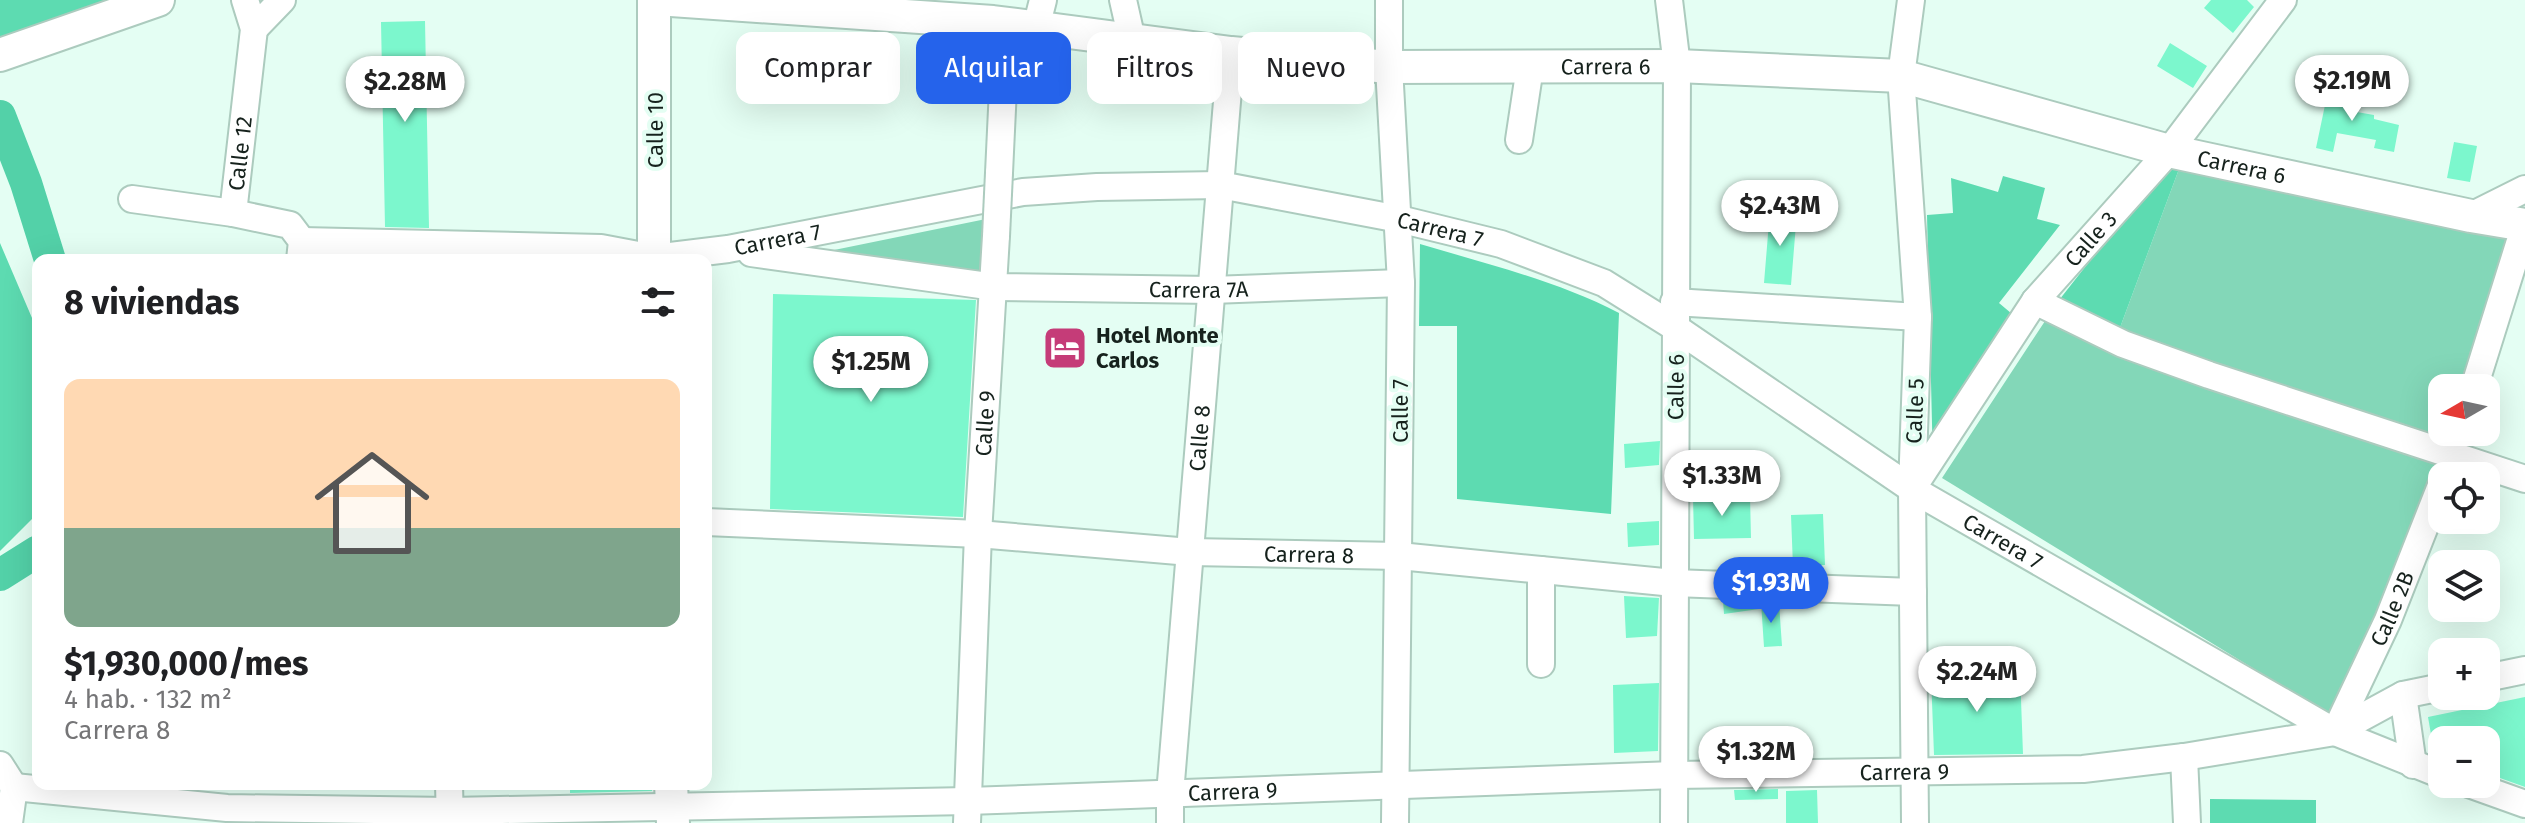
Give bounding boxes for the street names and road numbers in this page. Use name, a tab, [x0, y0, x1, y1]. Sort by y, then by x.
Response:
street label: Carrera 6	[1561, 53, 1651, 80]
street label: Calle 10	[642, 92, 669, 168]
street label: Calle 12	[222, 115, 257, 192]
street label: Carrera 6	[2195, 144, 2288, 189]
street label: Calle 3	[2059, 205, 2122, 272]
street label: Carrera 7	[1395, 206, 1486, 253]
street label: Carrera 7	[732, 218, 823, 261]
street label: Carrera 7A	[1149, 275, 1249, 304]
street label: Calle 6	[1662, 354, 1690, 420]
street label: Calle 5	[1900, 378, 1930, 444]
street label: Calle 7	[1387, 379, 1414, 443]
street label: Calle 9	[969, 390, 1000, 457]
street label: Calle 8	[1183, 404, 1215, 473]
street label: Carrera 7	[1958, 508, 2048, 575]
street label: Carrera 8	[1264, 540, 1354, 569]
street label: Calle 2B	[2364, 567, 2419, 650]
street label: Carrera 9	[1859, 757, 1949, 786]
street label: Carrera 9	[1187, 776, 1278, 806]

